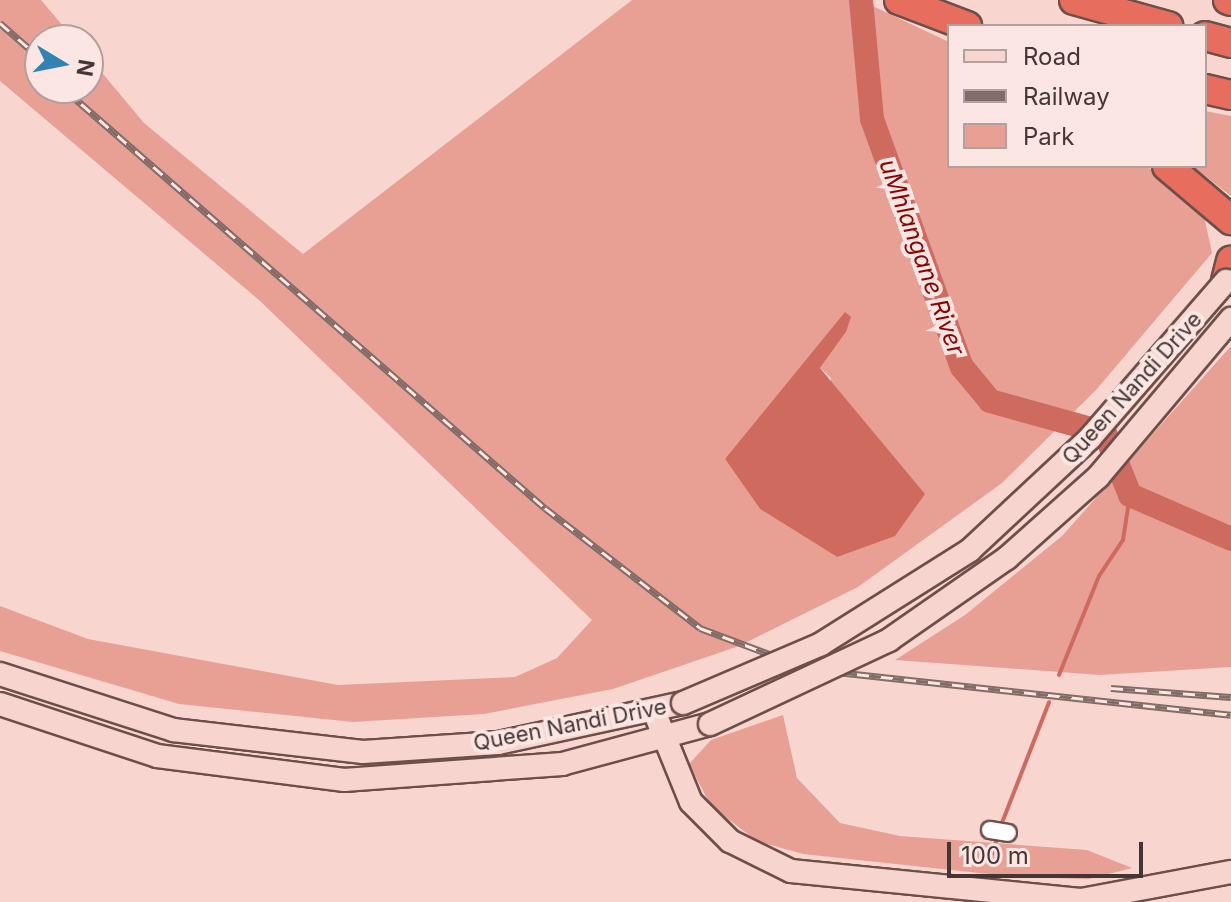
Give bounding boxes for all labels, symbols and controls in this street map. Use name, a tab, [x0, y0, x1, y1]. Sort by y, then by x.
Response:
north arrow	[24, 24, 104, 104]
legend	[947, 24, 1207, 168]
text: Road	[1023, 42, 1081, 71]
text: N	[71, 57, 100, 78]
text: Railway	[1023, 82, 1110, 111]
text: Park	[1023, 122, 1074, 151]
water label: uMhlangane River	[873, 155, 971, 359]
street label: Queen Nandi Drive	[1057, 306, 1207, 470]
street label: Queen Nandi Drive	[471, 693, 669, 757]
scale bar	[951, 826, 1147, 876]
text: 100 m	[961, 841, 1029, 870]

